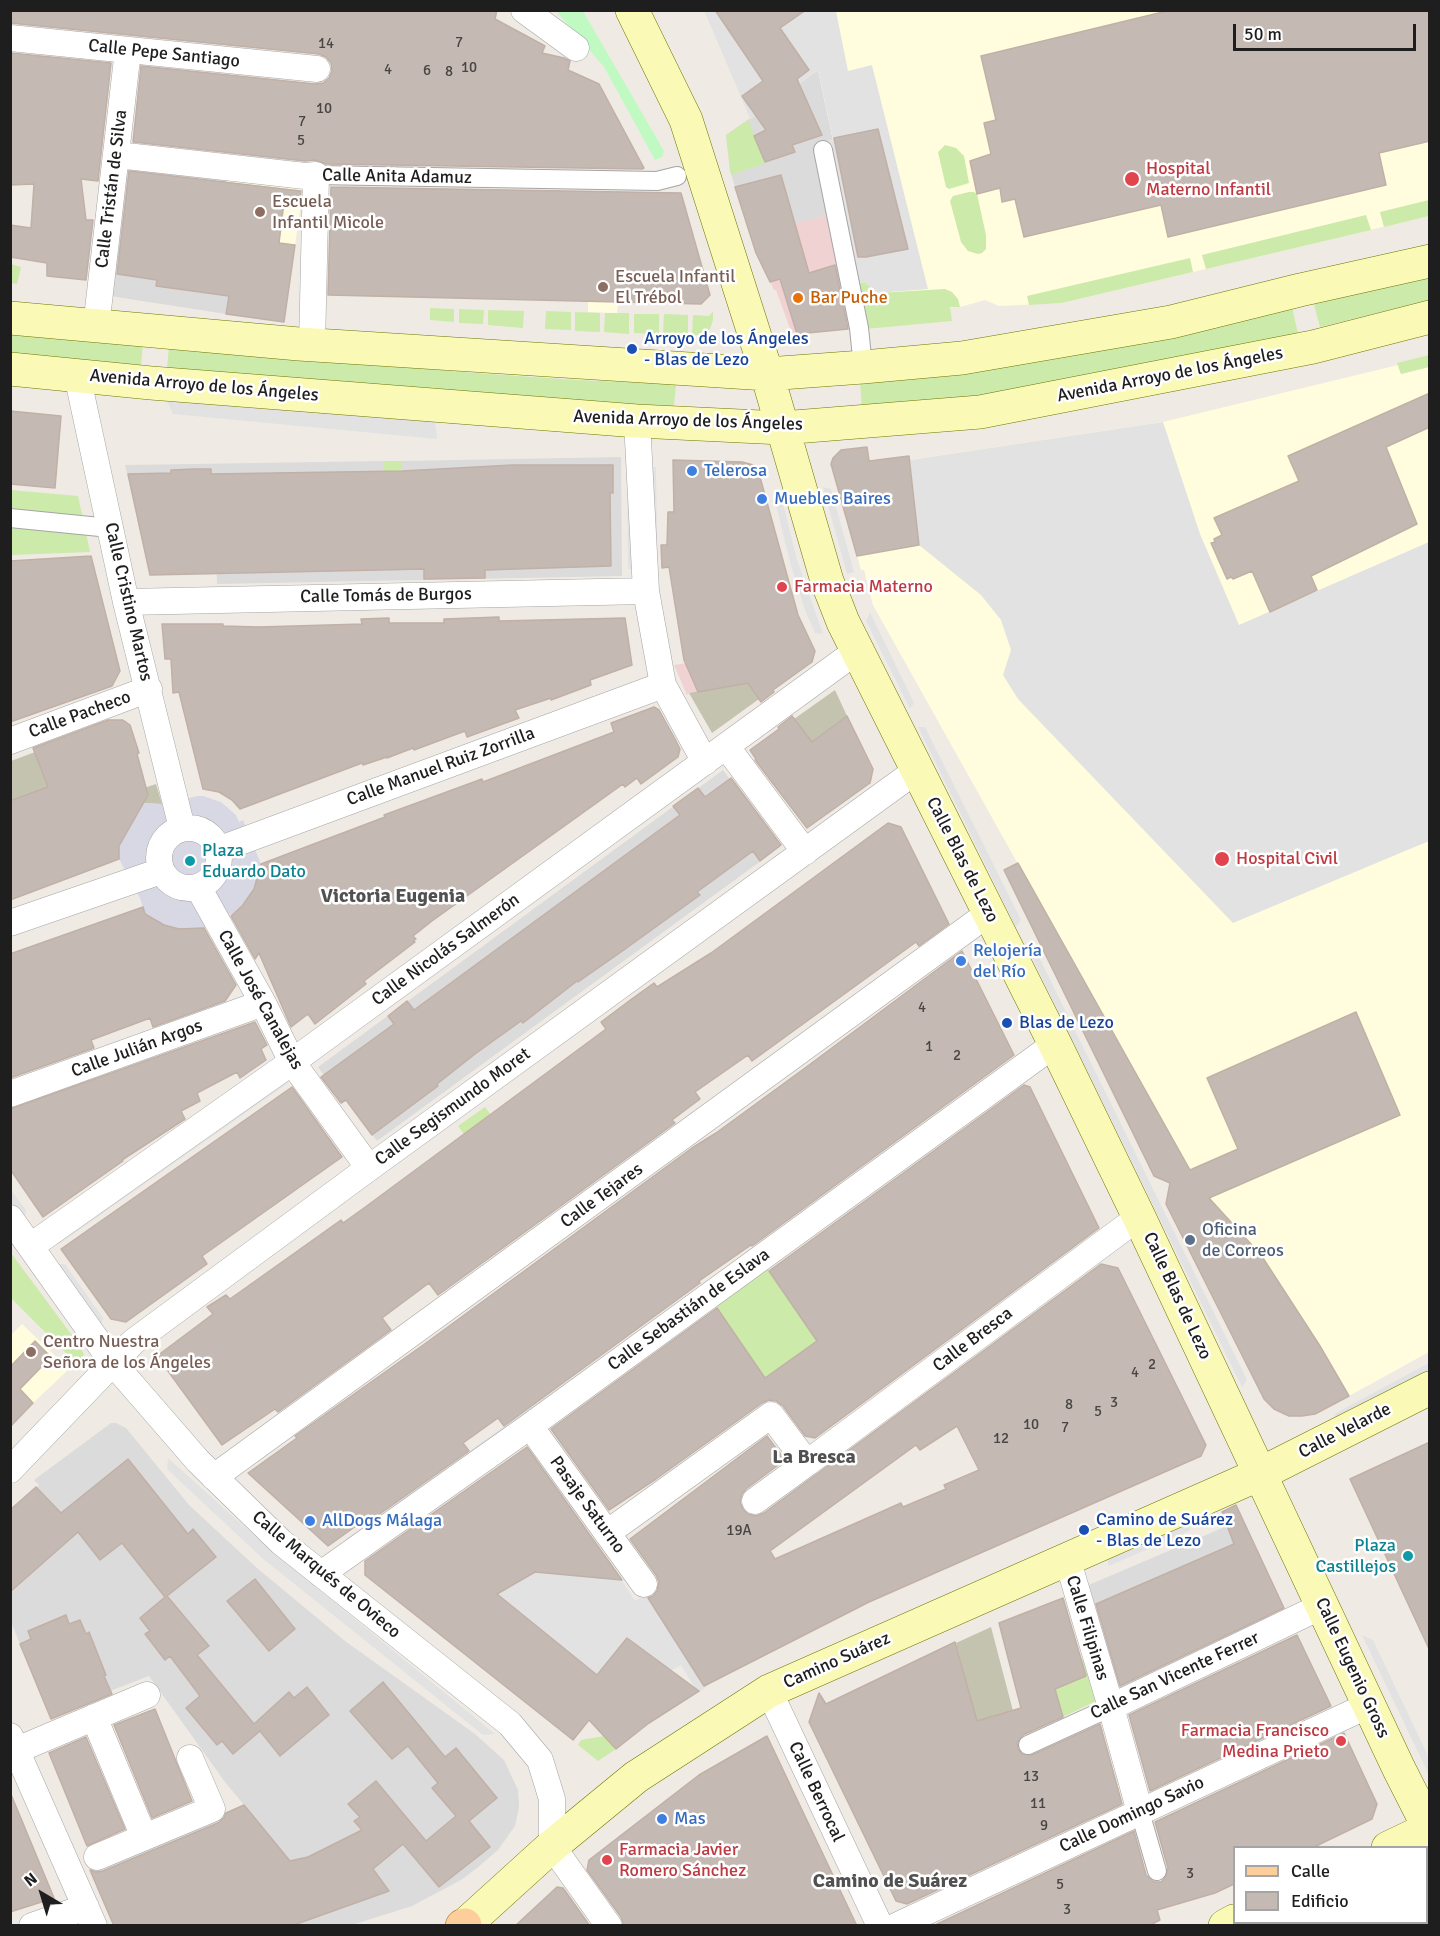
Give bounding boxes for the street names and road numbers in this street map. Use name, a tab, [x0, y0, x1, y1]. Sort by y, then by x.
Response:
street label: Calle Pepe Santiago	[87, 35, 241, 73]
street label: Calle Tristán de Silva	[92, 108, 132, 270]
street label: Calle Anita Adamuz	[322, 165, 472, 189]
street label: Avenida Arroyo de los Ángeles	[1055, 342, 1285, 408]
street label: Avenida Arroyo de los Ángeles	[89, 365, 319, 407]
street label: Avenida Arroyo de los Ángeles	[573, 406, 803, 436]
street label: Calle Cristino Martos	[99, 521, 157, 683]
street label: Calle Tomás de Burgos	[300, 584, 472, 608]
street label: Calle Pacheco	[26, 687, 134, 743]
street label: Calle Manuel Ruiz Zorrilla	[344, 723, 538, 811]
street label: Calle Blas de Lezo	[921, 794, 1003, 926]
street label: Calle Nicolás Salmerón	[368, 889, 524, 1011]
street label: Calle José Canalejas	[213, 926, 307, 1074]
street label: Calle Julián Argos	[68, 1015, 206, 1083]
street label: Calle Segismundo Moret	[371, 1043, 535, 1171]
street label: Calle Tejares	[557, 1159, 647, 1233]
street label: Calle Blas de Lezo	[1138, 1229, 1216, 1363]
street label: Calle Sebastián de Eslava	[604, 1244, 774, 1376]
street label: Calle Bresca	[929, 1303, 1017, 1377]
street label: Calle Velarde	[1295, 1398, 1395, 1464]
street label: Pasaje Saturno	[545, 1452, 629, 1558]
street label: Calle Marqués de Ovieco	[247, 1507, 405, 1643]
street label: Calle Filipinas	[1061, 1573, 1113, 1683]
street label: Calle Eugenio Gross	[1310, 1594, 1394, 1742]
street label: Calle San Vicente Ferrer	[1087, 1627, 1263, 1725]
street label: Camino Suárez	[780, 1628, 894, 1694]
street label: Calle Berrocal	[783, 1738, 849, 1846]
street label: Calle Domingo Savio	[1056, 1772, 1208, 1858]

